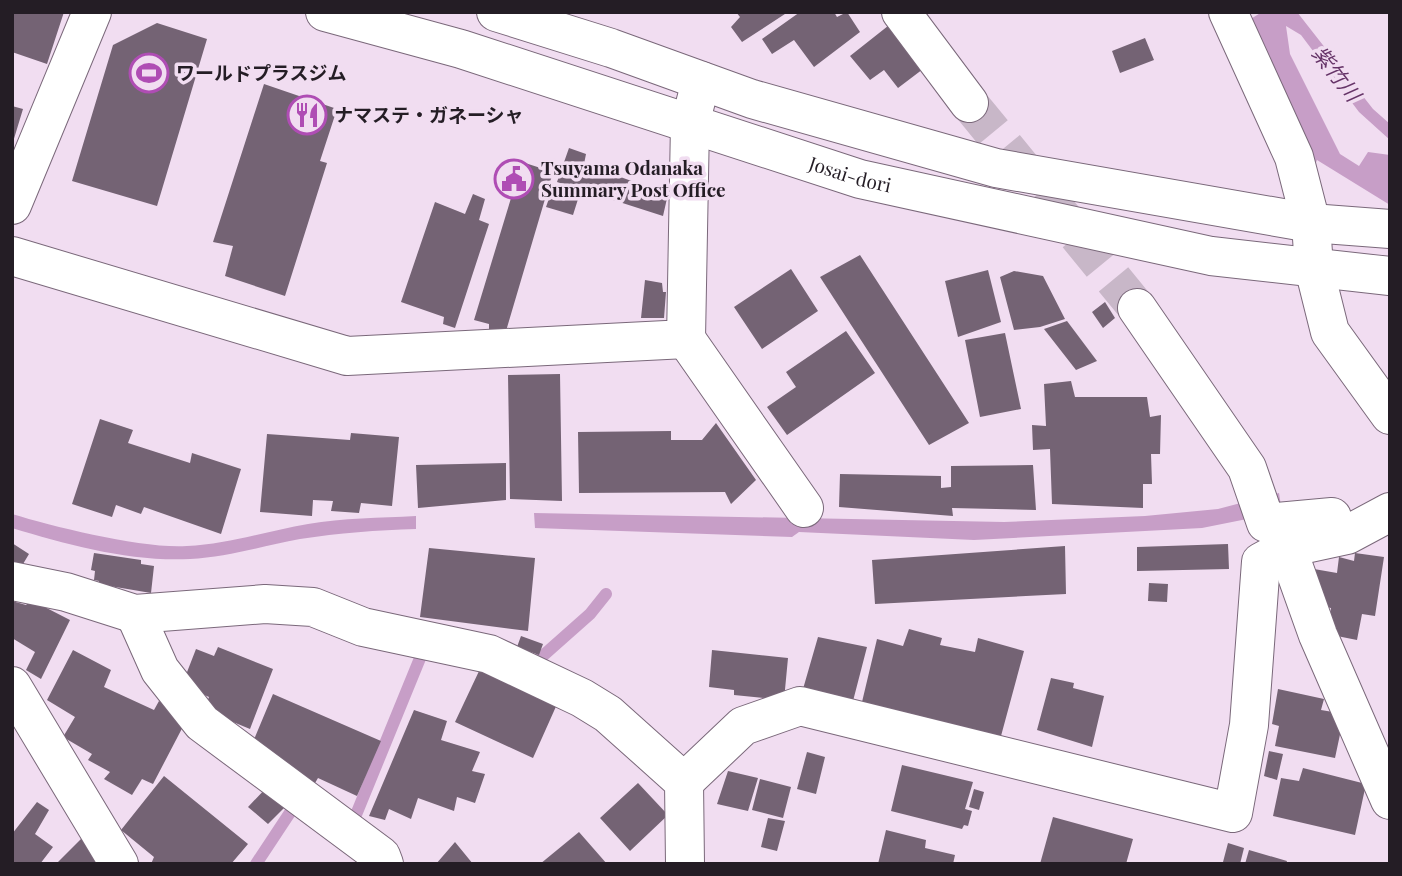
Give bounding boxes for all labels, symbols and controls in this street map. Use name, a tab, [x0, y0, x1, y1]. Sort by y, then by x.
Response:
water label: 紫竹川	[1307, 39, 1369, 108]
sports icon: ワールドプラスジム	[128, 52, 170, 94]
place label: ワールドプラスジム	[176, 59, 347, 85]
restaurant icon: ナマステ・ガネーシャ	[286, 94, 328, 136]
place label: ナマステ・ガネーシャ	[334, 101, 524, 127]
street label: Josai-dori	[805, 149, 894, 198]
place label: Tsuyama Odanaka Summary Post Office	[541, 154, 726, 202]
public building icon: Tsuyama Odanaka Summary Post Office	[493, 158, 535, 200]

